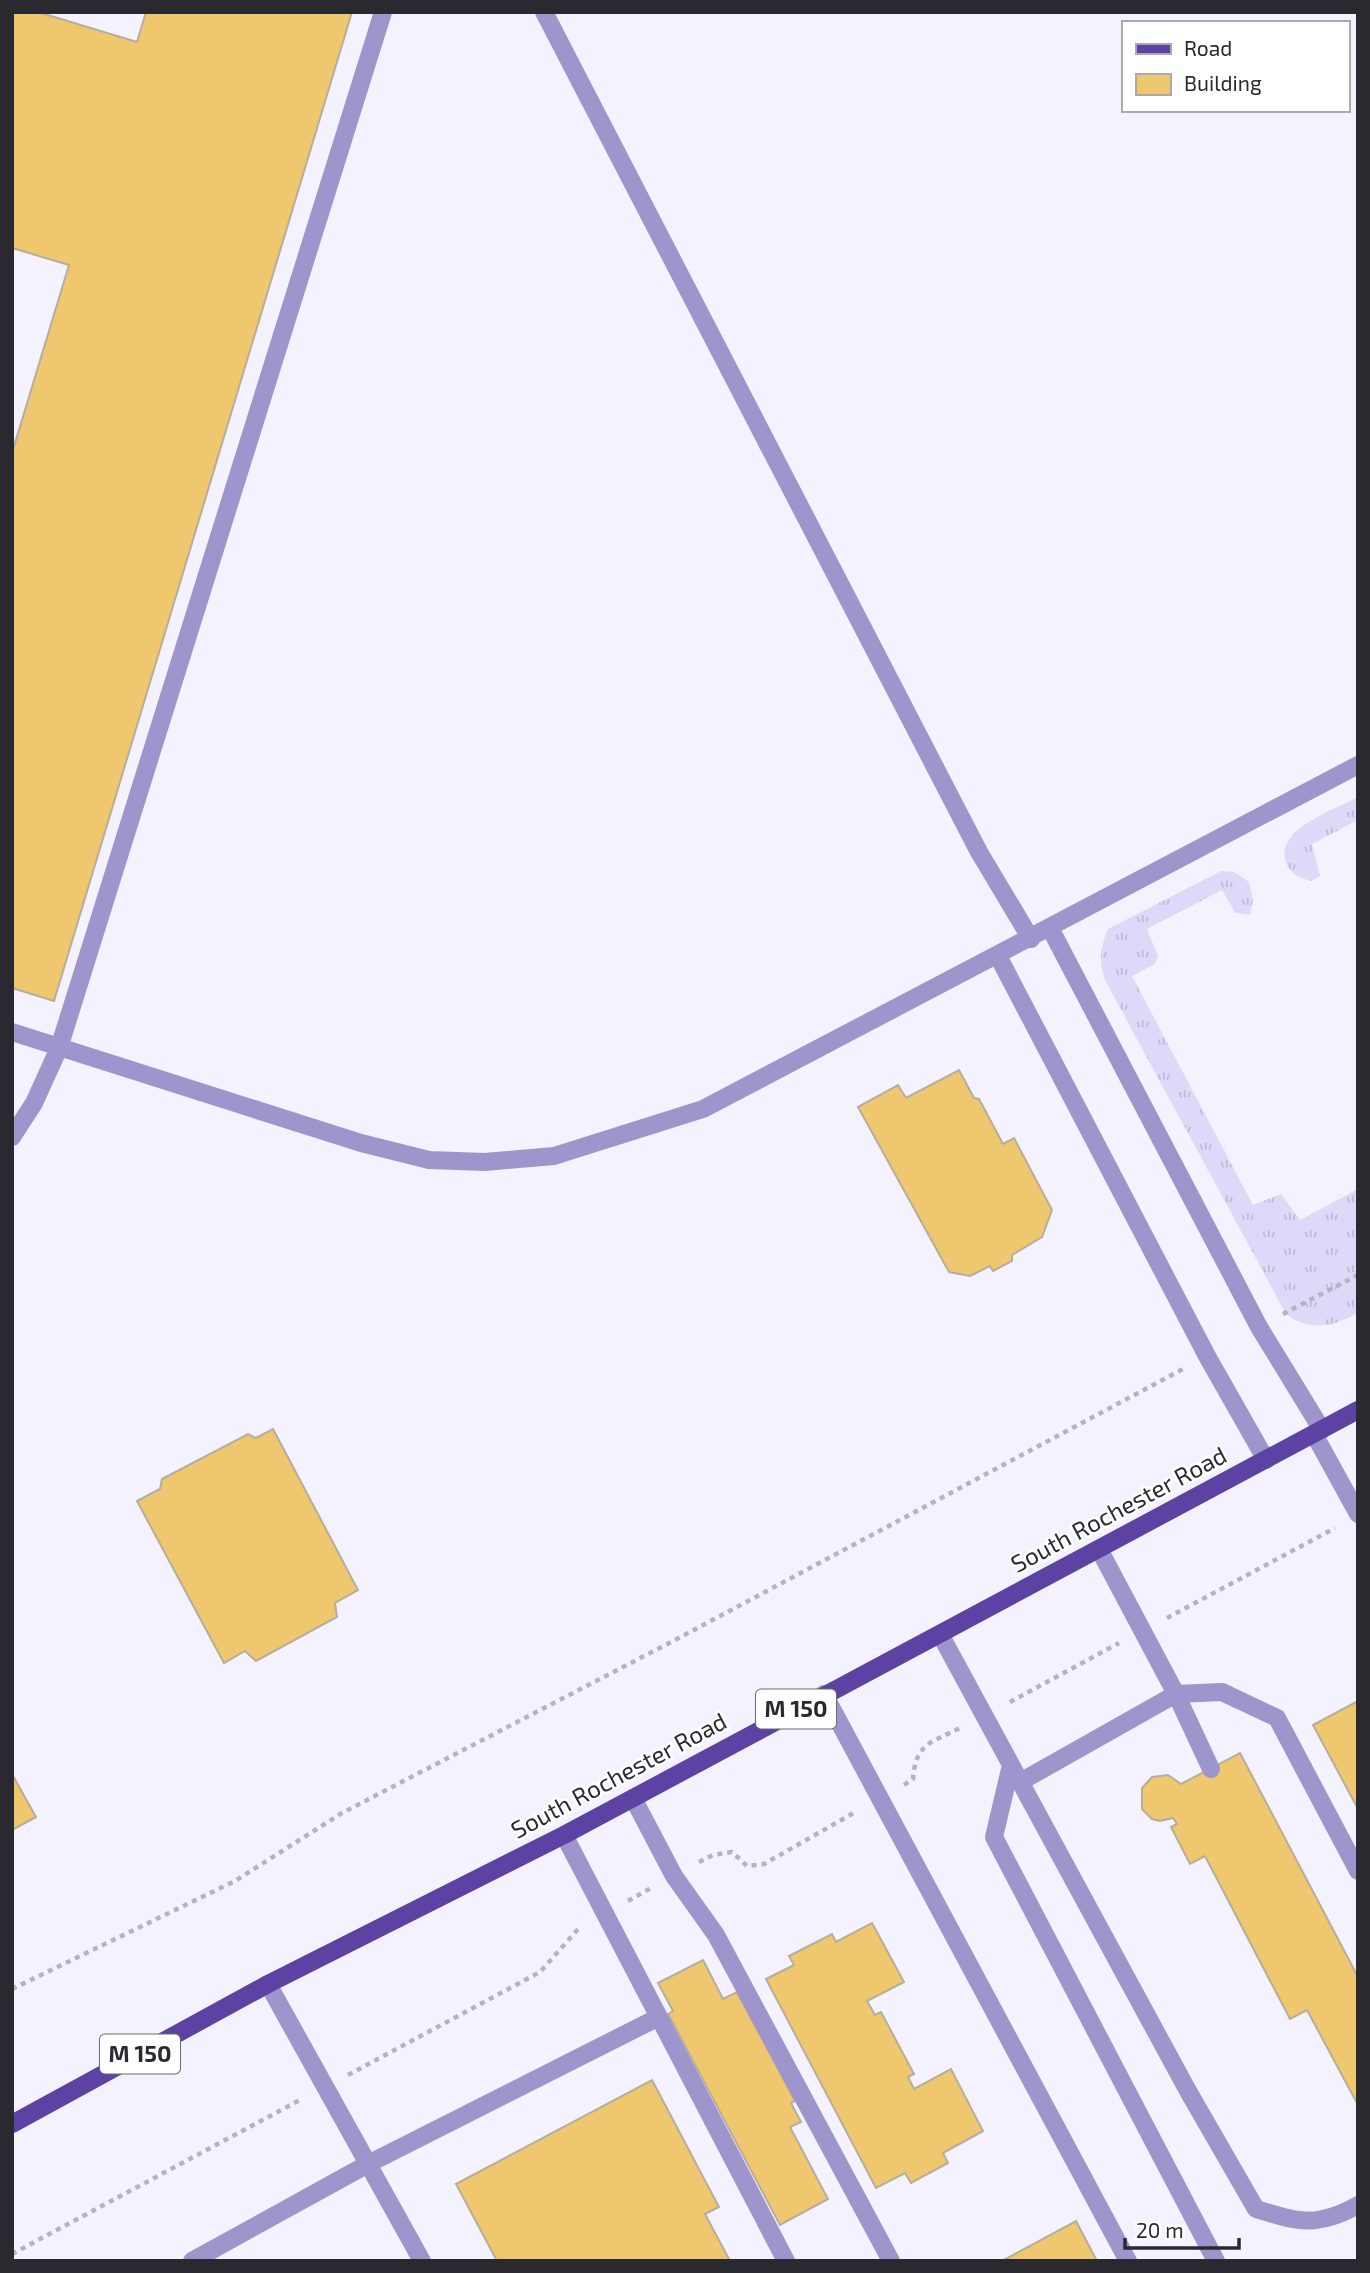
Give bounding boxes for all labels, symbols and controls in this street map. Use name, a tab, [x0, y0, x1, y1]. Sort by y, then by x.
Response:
legend	[1122, 21, 1349, 112]
text: Road	[1184, 35, 1232, 60]
text: Building	[1184, 70, 1262, 95]
street label: South Rochester Road	[1005, 1440, 1231, 1578]
road number: M 150	[756, 1690, 836, 1728]
street label: South Rochester Road	[505, 1706, 731, 1844]
road number: M 150	[100, 2035, 180, 2074]
scale bar	[1125, 2206, 1239, 2250]
text: 20 m	[1136, 2217, 1184, 2242]

